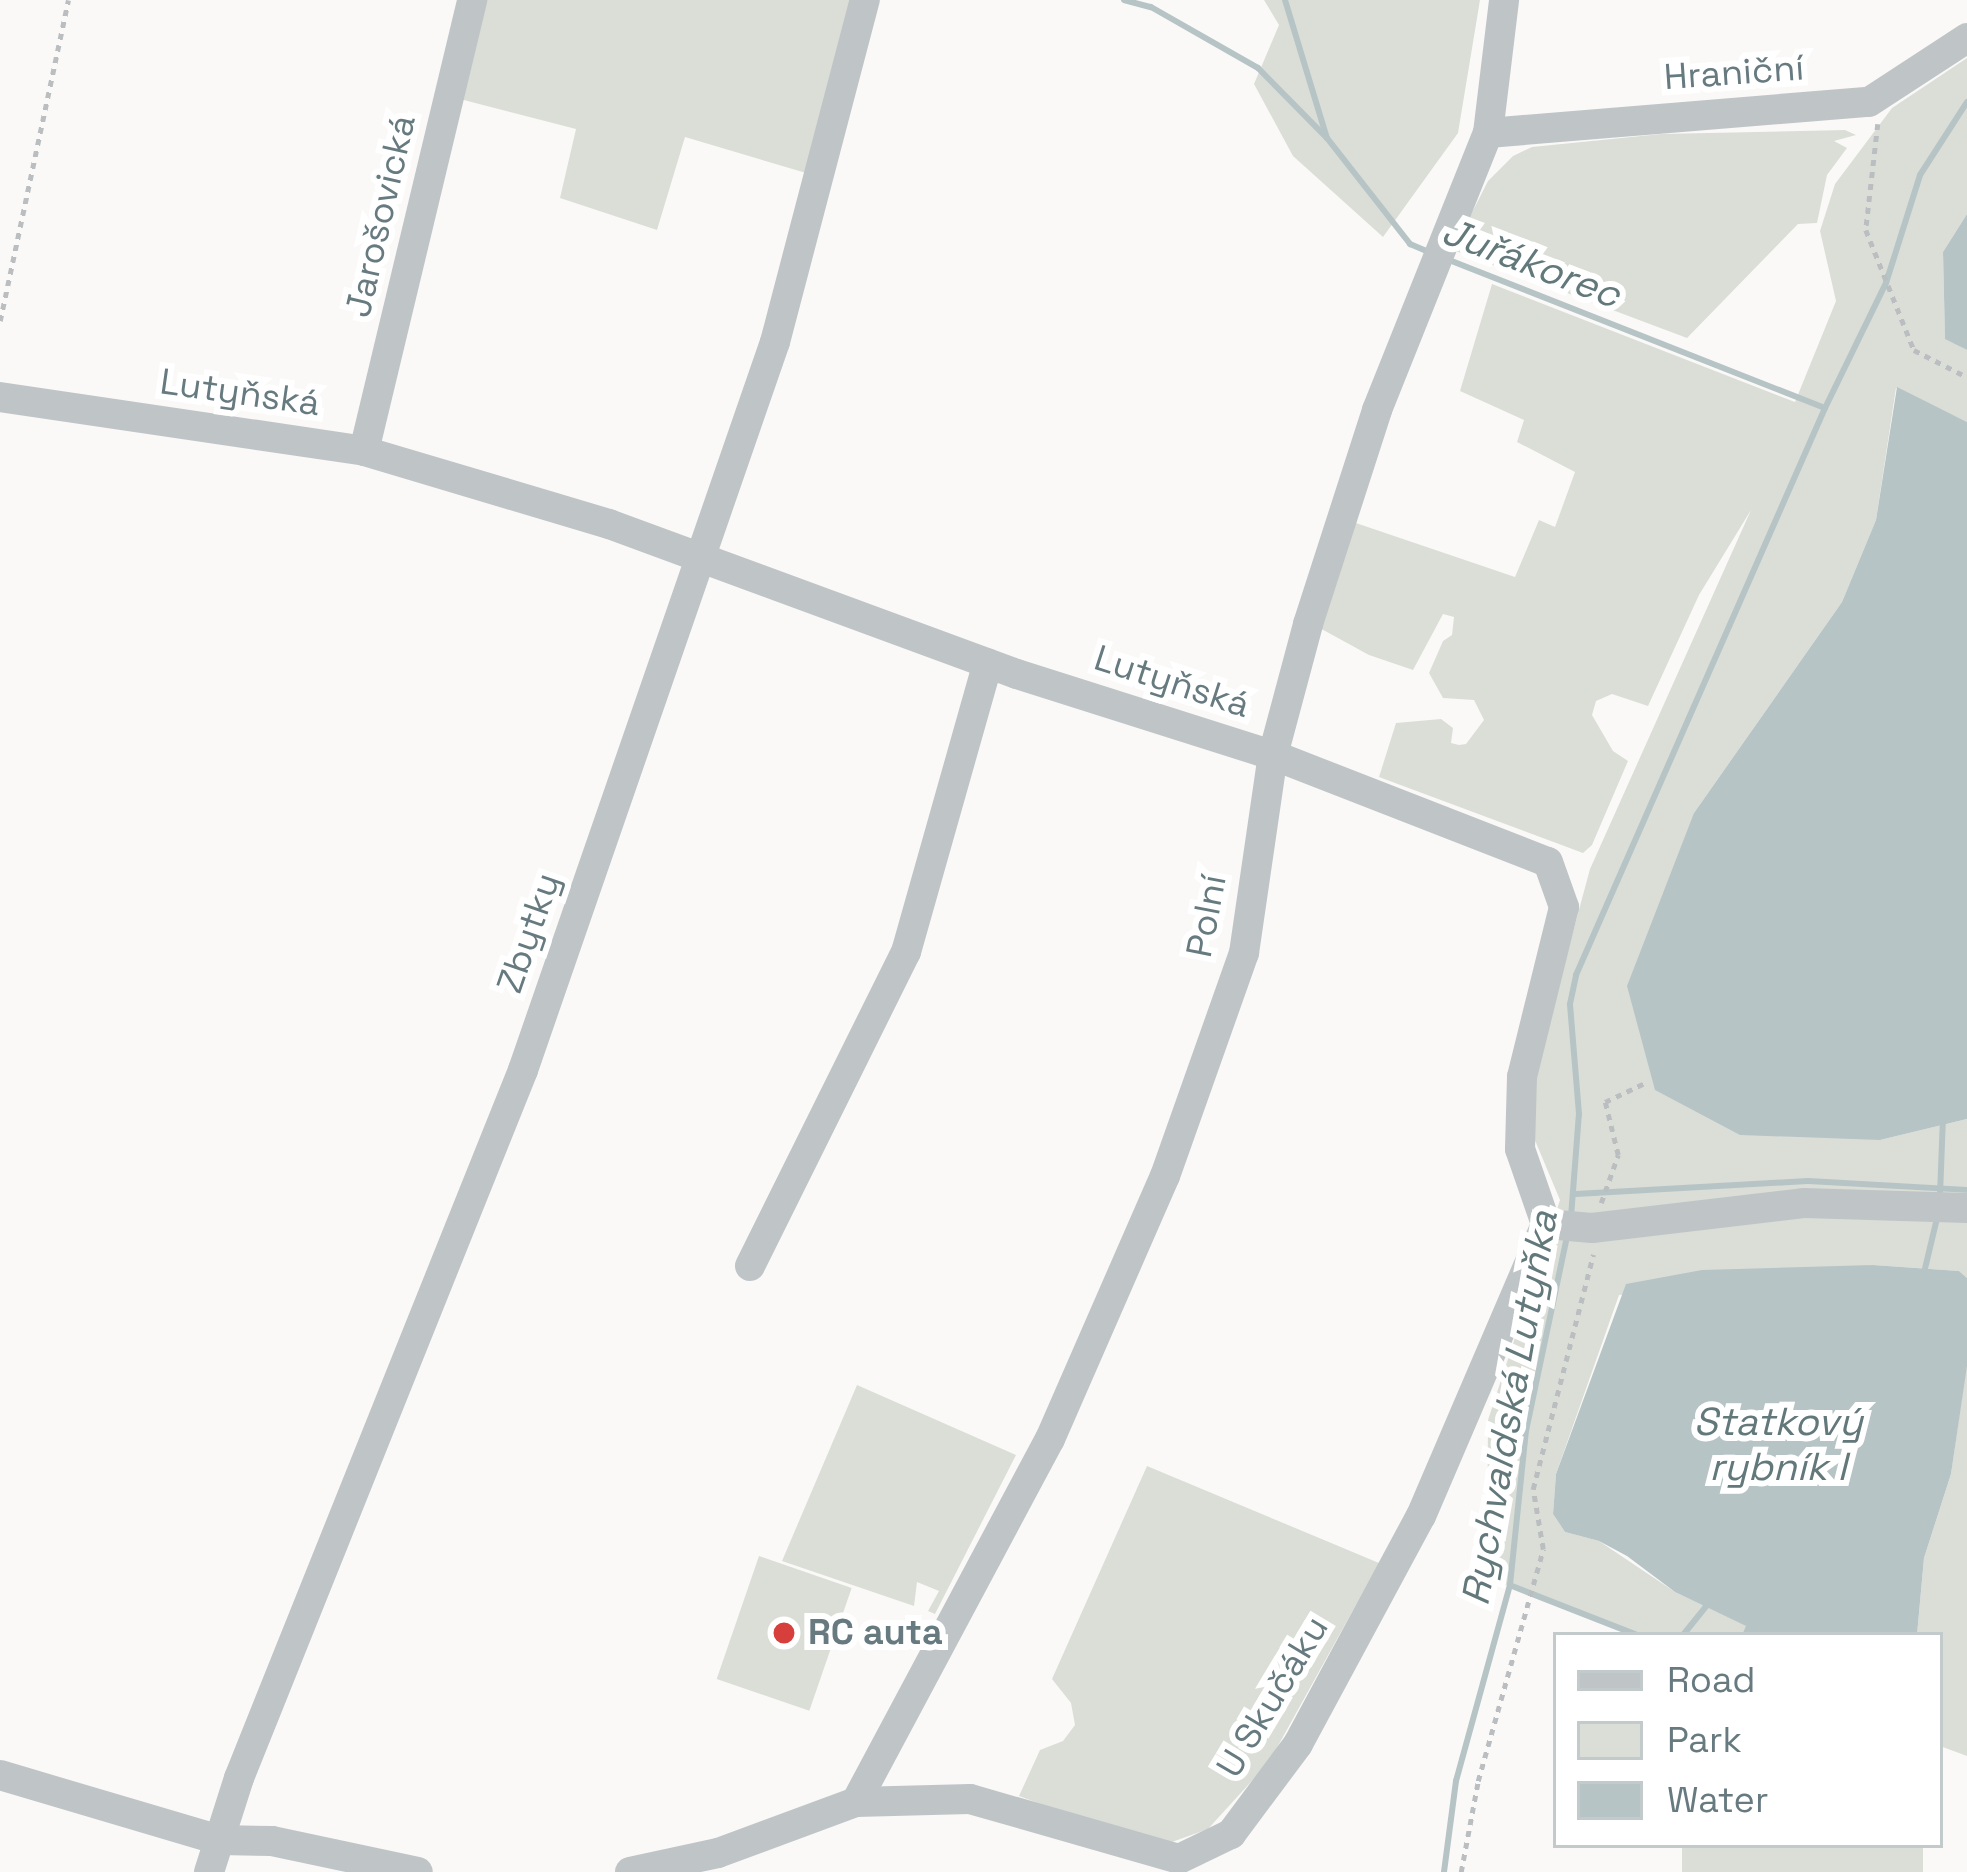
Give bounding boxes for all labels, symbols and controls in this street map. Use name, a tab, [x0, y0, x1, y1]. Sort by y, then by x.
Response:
street label: Hraniční	[1662, 47, 1806, 99]
street label: Jarošovická	[337, 111, 425, 321]
water label: Juřákorec	[1435, 208, 1627, 318]
street label: Lutyňská	[157, 360, 323, 426]
street label: Lutyňská	[1089, 637, 1255, 727]
street label: Zbytky	[488, 867, 570, 999]
street label: Polní	[1178, 871, 1236, 961]
water label: Rychvaldská Lutyňka	[1452, 1207, 1568, 1609]
water label: Statkový rybník I	[1693, 1400, 1863, 1491]
street label: U Skučáku	[1208, 1609, 1338, 1785]
place label: RC auta	[808, 1611, 943, 1655]
marker: RC auta	[771, 1620, 797, 1646]
legend	[1553, 1632, 1943, 1848]
text: Road	[1667, 1657, 1755, 1703]
text: Park	[1667, 1717, 1742, 1763]
text: Water	[1667, 1777, 1768, 1823]

